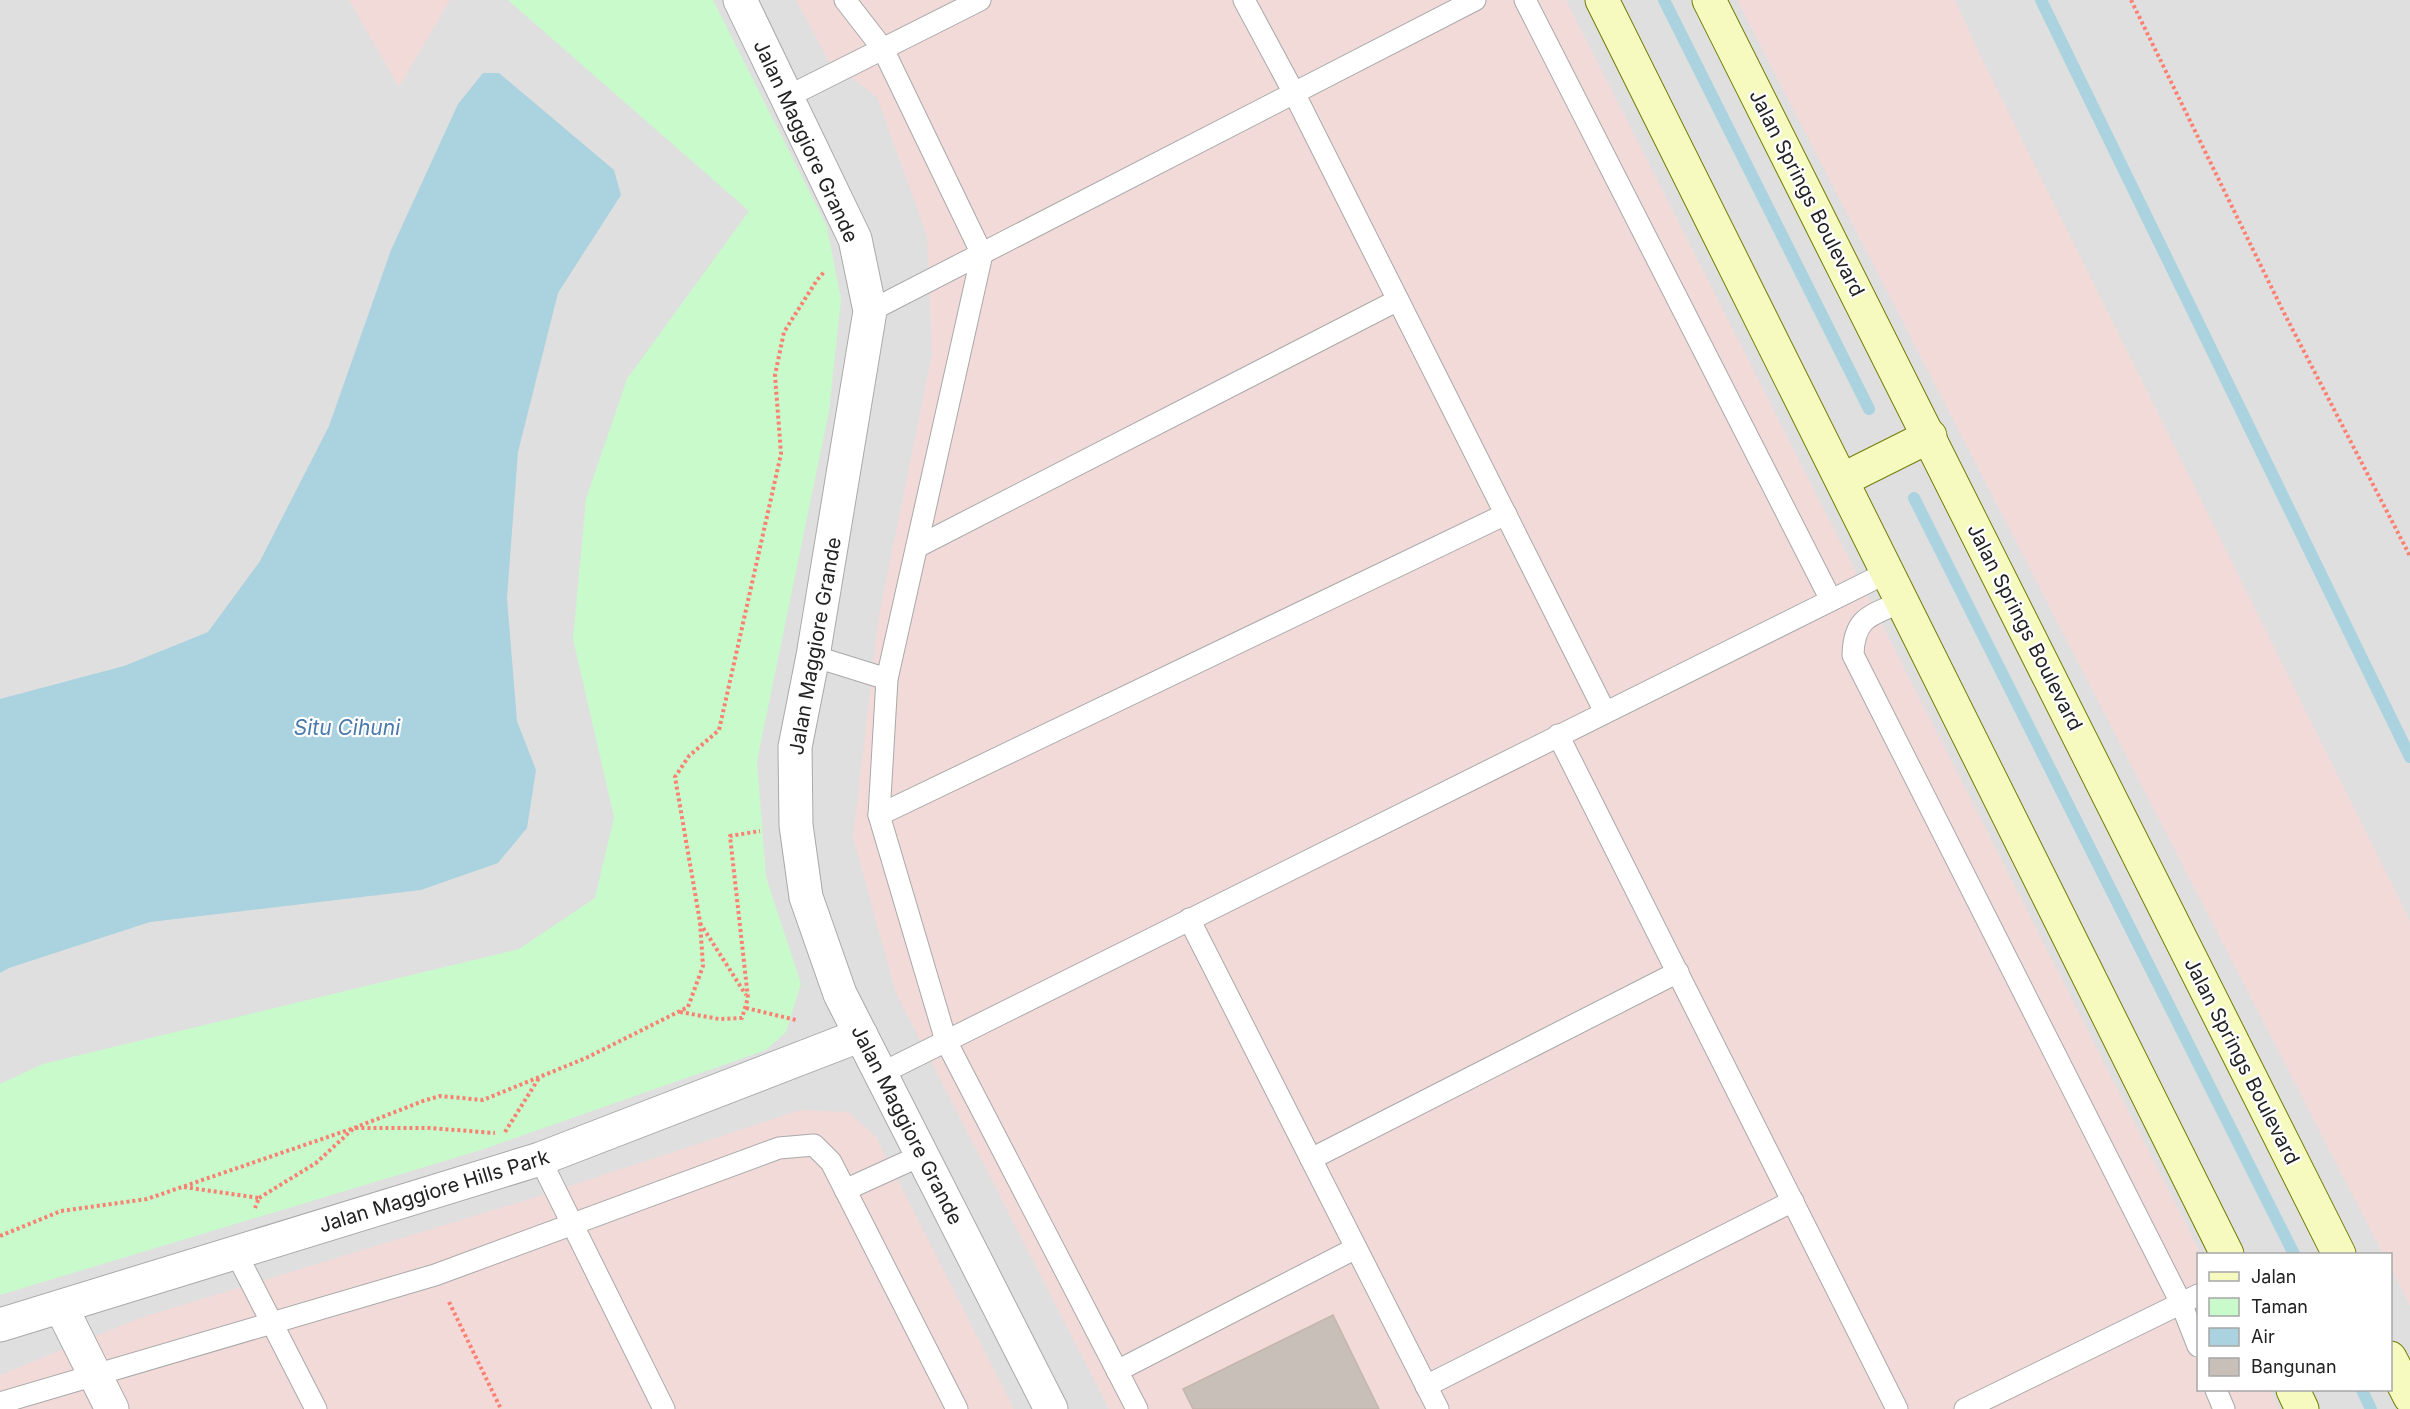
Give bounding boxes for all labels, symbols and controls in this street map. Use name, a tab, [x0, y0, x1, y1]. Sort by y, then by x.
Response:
street label: Jalan Maggiore Grande	[748, 36, 864, 246]
street label: Jalan Springs Boulevard	[1744, 86, 1870, 300]
street label: Jalan Springs Boulevard	[1962, 520, 2088, 734]
street label: Jalan Maggiore Grande	[784, 535, 846, 757]
water label: Situ Cihuni	[294, 715, 401, 740]
street label: Jalan Springs Boulevard	[2179, 954, 2305, 1168]
street label: Jalan Maggiore Grande	[846, 1021, 968, 1229]
street label: Jalan Maggiore Hills Park	[316, 1144, 552, 1238]
legend	[2197, 1253, 2392, 1391]
text: Jalan	[2251, 1266, 2296, 1287]
text: Taman	[2251, 1296, 2308, 1317]
text: Air	[2251, 1326, 2275, 1347]
text: Bangunan	[2251, 1356, 2337, 1377]

